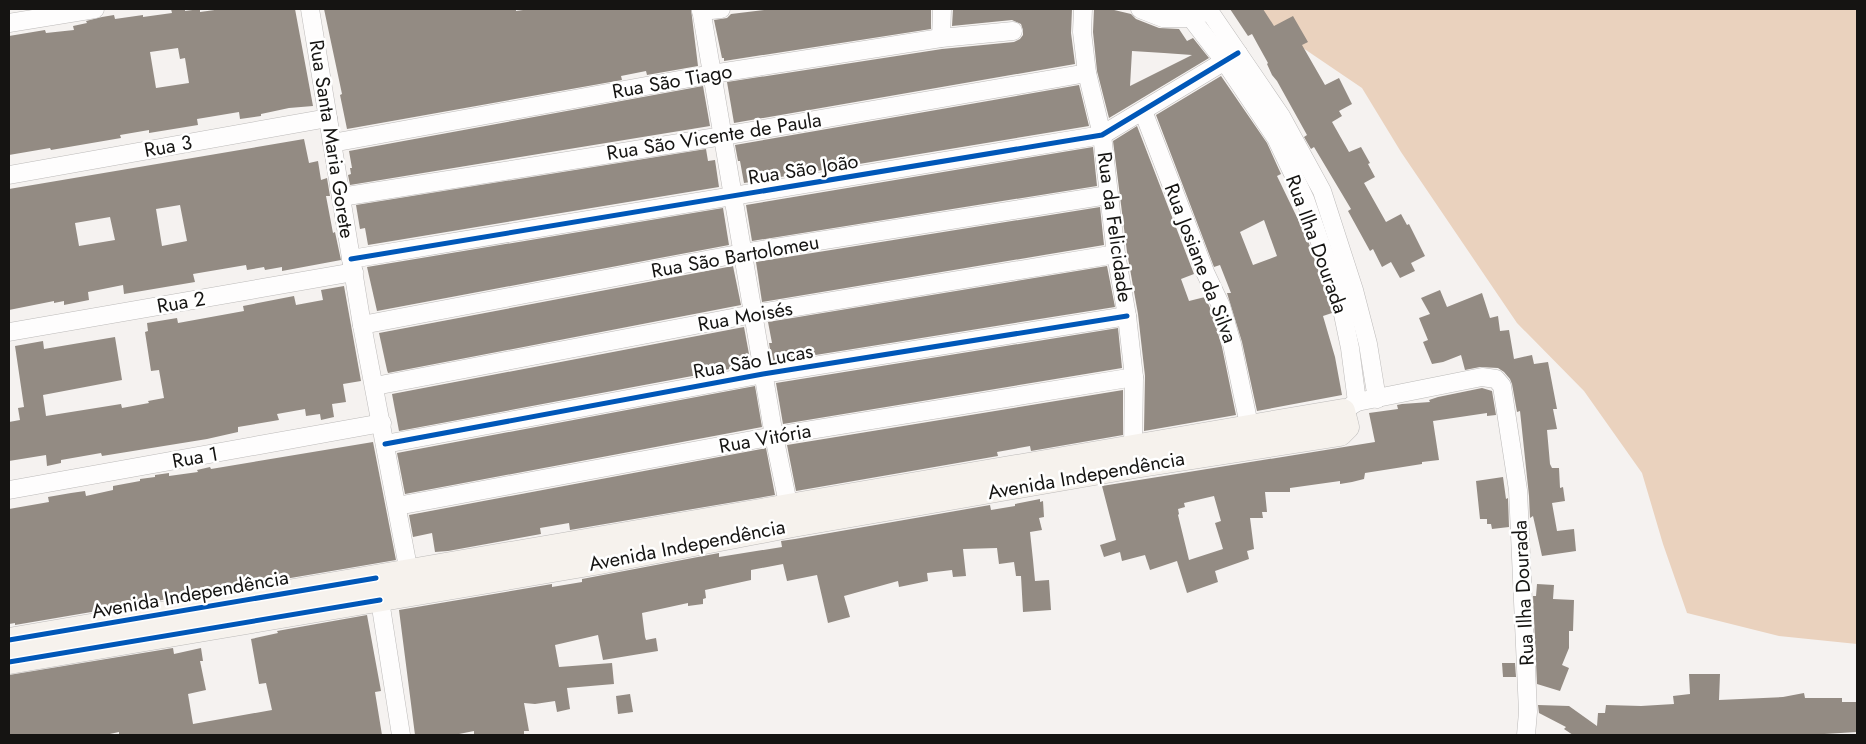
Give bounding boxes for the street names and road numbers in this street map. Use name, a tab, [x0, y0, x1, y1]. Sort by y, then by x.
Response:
street label: Rua Santa Maria Gorete	[301, 38, 362, 240]
street label: Rua São Tiago	[610, 57, 734, 106]
street label: Rua São Vicente de Paula	[605, 105, 824, 168]
street label: Rua 3	[142, 128, 194, 165]
street label: Rua São João	[746, 146, 860, 193]
street label: Rua da Felicidade	[1090, 150, 1139, 304]
street label: Rua Ilha Dourada	[1278, 171, 1355, 317]
street label: Rua Josiane da Silva	[1157, 179, 1244, 347]
street label: Rua São Bartolomeu	[649, 227, 821, 286]
street label: Rua 2	[155, 284, 208, 321]
street label: Rua Moisés	[695, 294, 795, 339]
street label: Rua São Lucas	[691, 337, 815, 386]
street label: Rua Vitória	[717, 416, 813, 461]
street label: Rua 1	[170, 439, 220, 476]
street label: Avenida Independência	[985, 444, 1187, 507]
street label: Avenida Independência	[586, 512, 788, 579]
street label: Rua Ilha Dourada	[1505, 520, 1542, 666]
street label: Avenida Independência	[89, 563, 291, 626]

